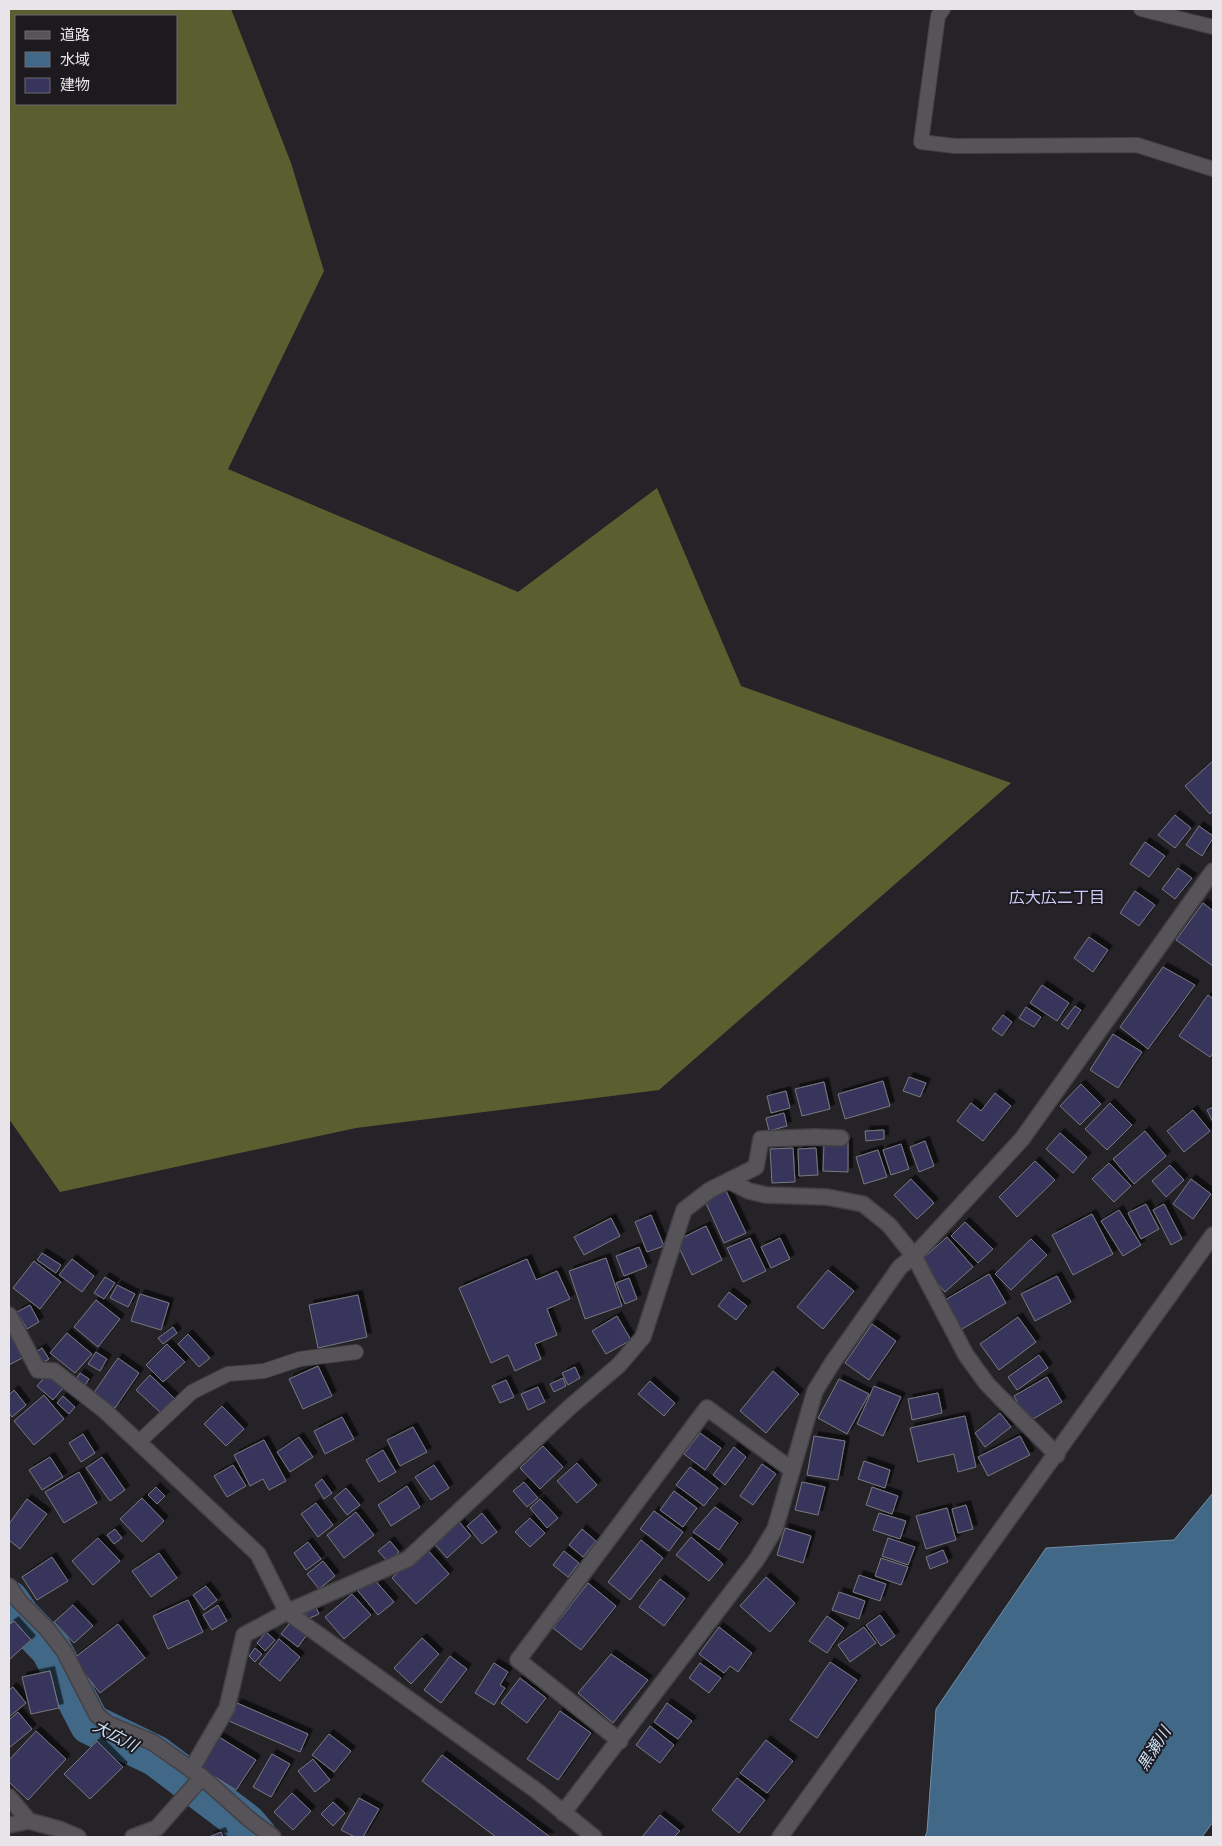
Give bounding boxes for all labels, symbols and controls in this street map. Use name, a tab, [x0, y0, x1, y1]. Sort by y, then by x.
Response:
legend	[15, 15, 178, 105]
text: 道路	[60, 25, 90, 43]
text: 水域	[60, 50, 90, 68]
text: 建物	[60, 75, 90, 93]
district label: 広大広二丁目	[1009, 887, 1105, 906]
water label: 大広川	[90, 1715, 143, 1756]
water label: 黒瀬川	[1132, 1721, 1175, 1773]

